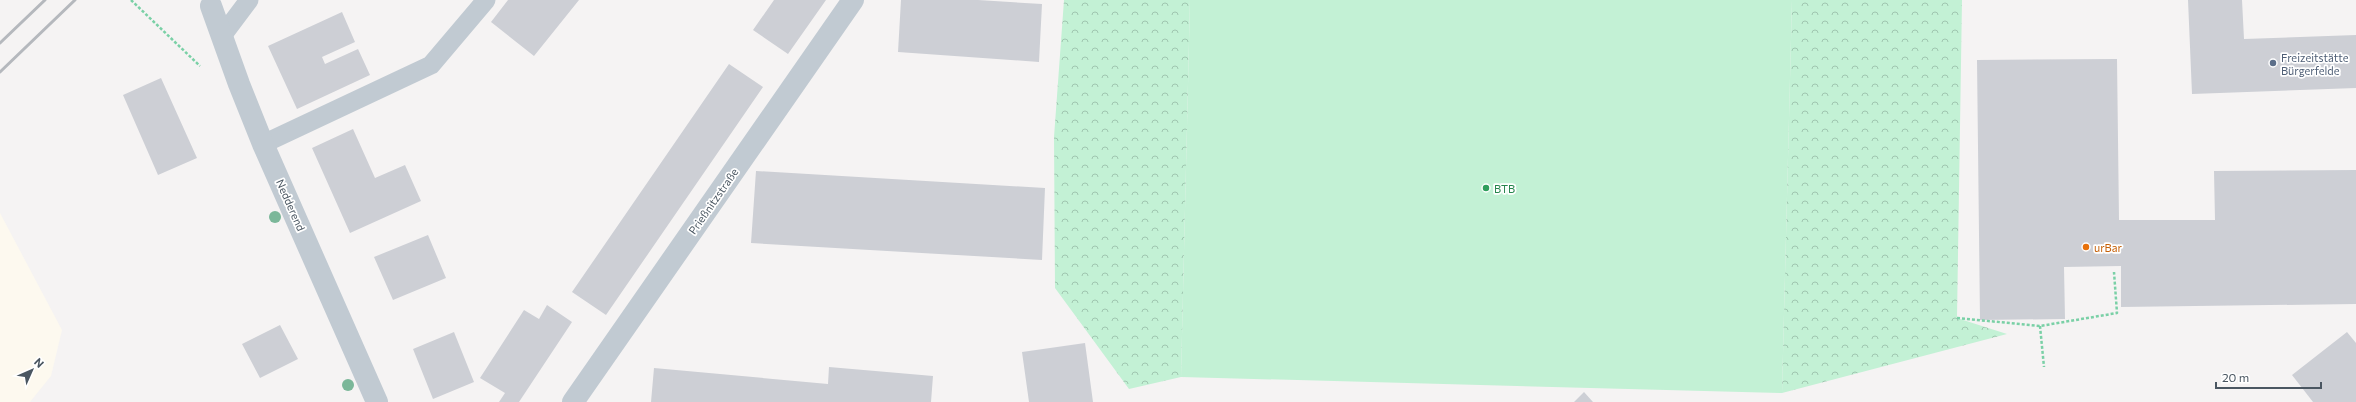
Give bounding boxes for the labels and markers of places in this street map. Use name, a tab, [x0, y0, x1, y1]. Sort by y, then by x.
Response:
place label: Freizeitstätte Bürgerfelde	[2281, 51, 2349, 77]
marker: Freizeitstätte Bürgerfelde	[2268, 58, 2278, 68]
place label: BTB	[1494, 182, 1515, 195]
marker: BTB	[1481, 183, 1491, 193]
place label: urBar	[2094, 241, 2122, 254]
marker: urBar	[2081, 242, 2091, 252]

